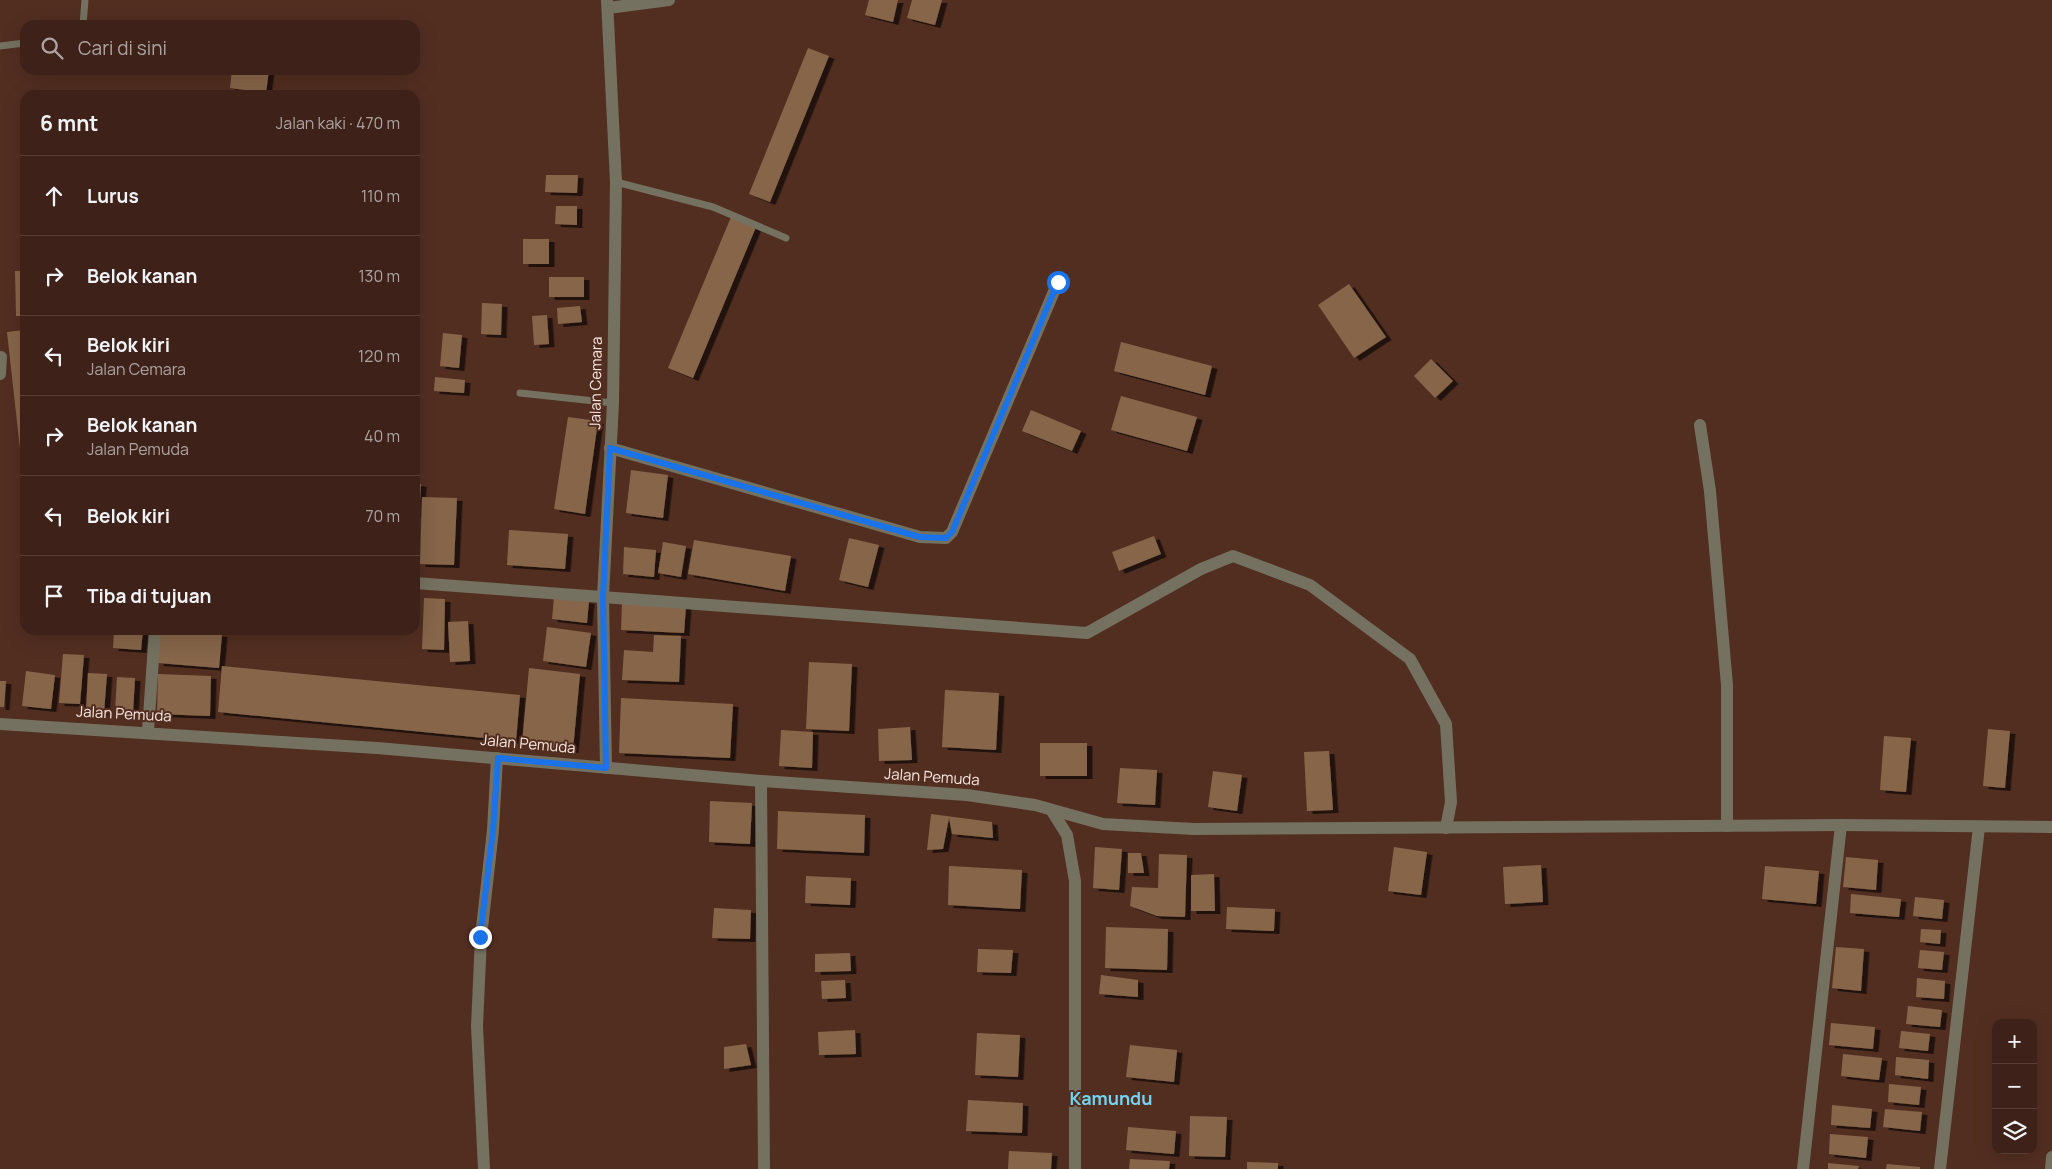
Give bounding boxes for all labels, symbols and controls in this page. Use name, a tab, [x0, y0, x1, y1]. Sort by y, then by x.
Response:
search box	[20, 20, 420, 75]
icon: search	[38, 34, 66, 62]
text: Cari di sini	[78, 35, 167, 61]
text: 6 mnt	[40, 109, 98, 137]
text: Jalan kaki · 470 m	[276, 112, 400, 134]
icon: ahead	[40, 182, 68, 210]
text: Lurus	[87, 183, 139, 209]
text: 110 m	[361, 185, 400, 207]
icon: right	[40, 262, 68, 290]
text: Belok kanan	[87, 263, 197, 289]
text: 130 m	[358, 265, 400, 287]
route start	[1047, 271, 1070, 294]
text: Belok kiri	[87, 332, 170, 358]
street label: Jalan Cemara	[584, 336, 607, 430]
icon: left	[40, 342, 68, 370]
text: 120 m	[358, 345, 400, 367]
text: Jalan Cemara	[87, 358, 186, 380]
text: Belok kanan	[87, 412, 197, 438]
icon: right	[40, 422, 68, 450]
text: 40 m	[364, 425, 400, 447]
text: Jalan Pemuda	[87, 438, 189, 460]
icon: left	[40, 502, 68, 530]
text: Belok kiri	[87, 503, 170, 529]
text: 70 m	[365, 505, 400, 527]
icon: arrive	[40, 582, 68, 610]
text: Tiba di tujuan	[87, 583, 211, 609]
street label: Jalan Pemuda	[76, 701, 172, 726]
street label: Jalan Pemuda	[480, 729, 576, 758]
street label: Jalan Pemuda	[884, 763, 980, 790]
route end	[469, 926, 492, 949]
map controls	[1992, 1019, 2037, 1154]
button: +	[1992, 1019, 2037, 1064]
button: −	[1992, 1064, 2037, 1109]
district label: Kamundu	[1070, 1086, 1152, 1110]
button: layers	[1992, 1109, 2037, 1154]

